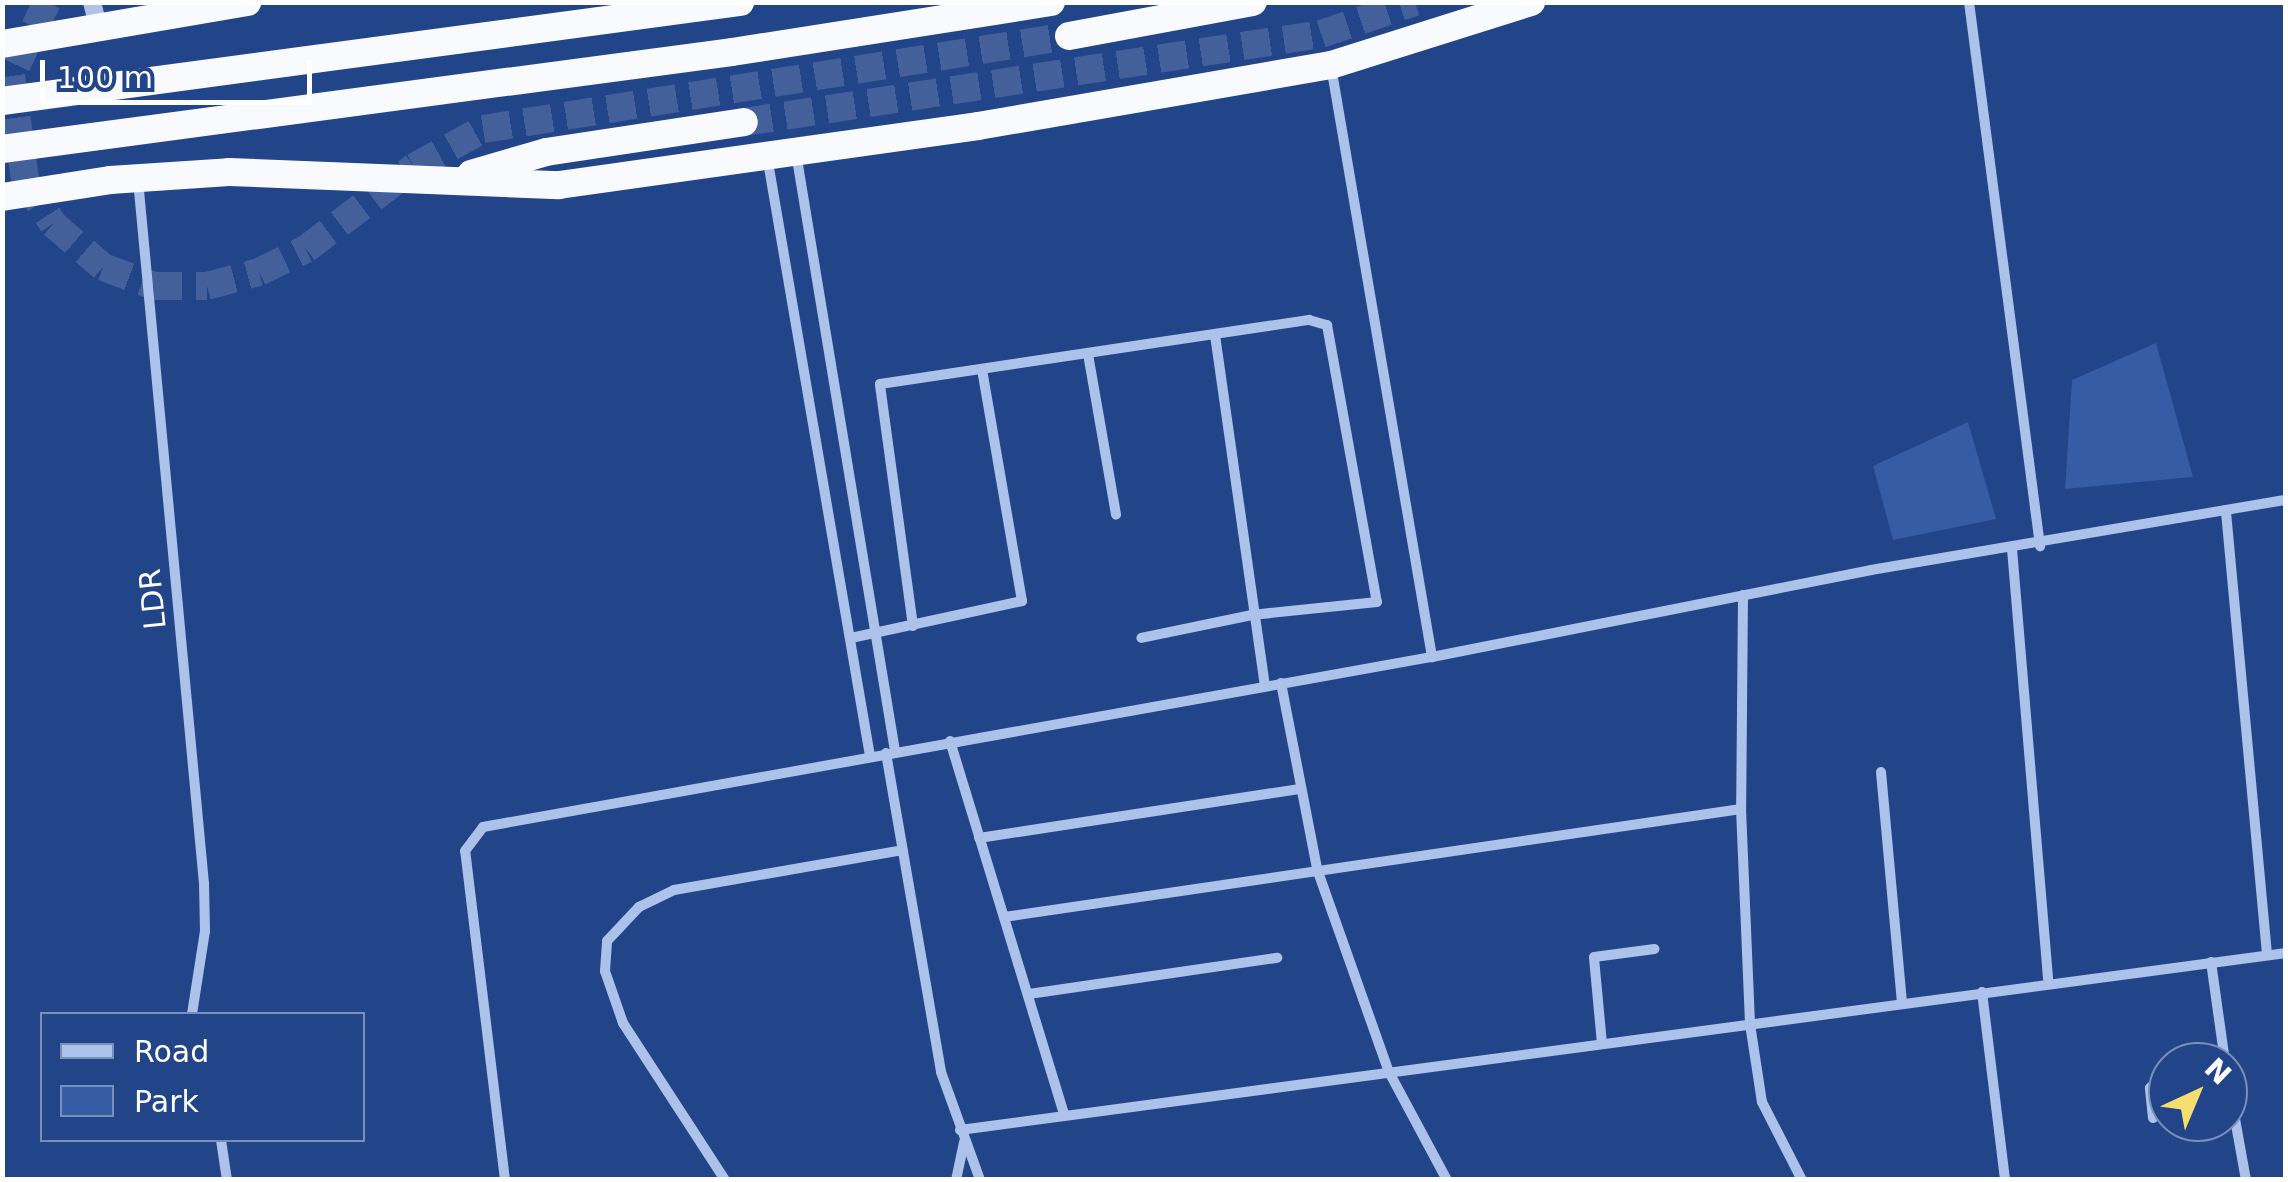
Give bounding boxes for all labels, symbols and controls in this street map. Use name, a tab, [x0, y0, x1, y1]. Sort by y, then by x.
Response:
scale bar	[45, 40, 318, 102]
text: 100 m	[57, 60, 153, 95]
street label: LDR	[132, 567, 174, 631]
legend	[40, 1012, 365, 1142]
text: Road	[134, 1034, 209, 1069]
north arrow	[2148, 1042, 2248, 1142]
text: N	[2198, 1051, 2238, 1092]
text: Park	[134, 1084, 199, 1119]

